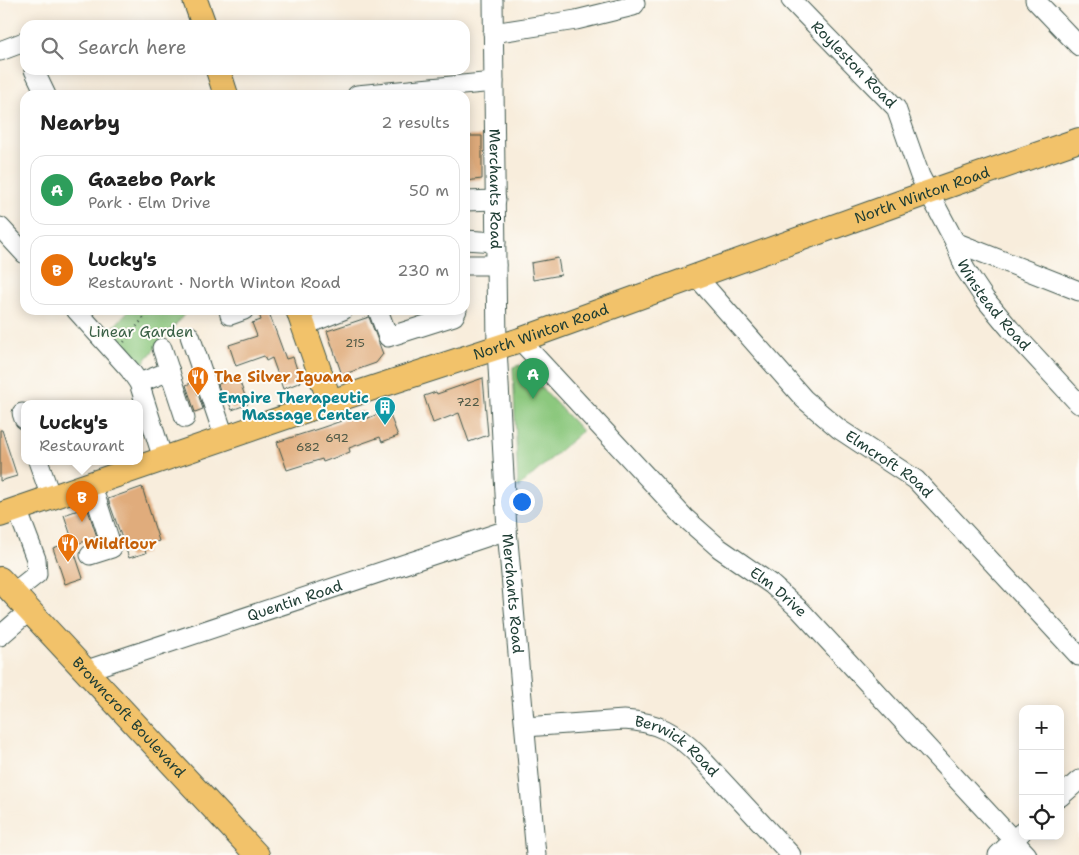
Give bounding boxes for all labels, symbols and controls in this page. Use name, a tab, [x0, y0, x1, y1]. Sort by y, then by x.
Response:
street label: Royleston Road	[807, 17, 901, 113]
search box	[20, 20, 470, 75]
icon: search	[38, 34, 66, 62]
text: Search here	[78, 35, 187, 60]
text: Nearby	[40, 109, 120, 137]
text: 2 results	[381, 112, 450, 133]
street label: Merchants Road	[484, 129, 506, 250]
street label: North Winton Road	[852, 162, 993, 228]
text: Gazebo Park	[88, 167, 216, 192]
text: A	[51, 180, 63, 201]
text: 50 m	[409, 180, 449, 201]
text: Park · Elm Drive	[88, 192, 211, 213]
text: Lucky's	[88, 247, 157, 272]
street label: Winstead Road	[952, 257, 1035, 355]
text: B	[52, 260, 62, 281]
text: 230 m	[397, 260, 449, 281]
text: Restaurant · North Winton Road	[88, 272, 341, 293]
street label: North Winton Road	[470, 299, 612, 365]
park label: Linear Garden	[89, 322, 193, 342]
house number: 215	[345, 335, 365, 351]
pin: A	[517, 358, 549, 399]
restaurant icon: The Silver Iguana	[186, 365, 210, 396]
place label: The Silver Iguana	[214, 367, 354, 387]
place label: Empire Therapeutic Massage Center	[218, 388, 369, 425]
house number: 722	[456, 394, 480, 410]
building icon: Empire Therapeutic Massage Center	[373, 395, 397, 426]
popup	[21, 400, 143, 465]
text: Lucky's	[39, 410, 108, 435]
street label: Elmcroft Road	[841, 426, 938, 502]
house number: 692	[325, 430, 349, 446]
text: Restaurant	[39, 435, 125, 456]
house number: 682	[296, 439, 320, 455]
pin: B	[66, 481, 98, 522]
your location	[509, 489, 535, 515]
restaurant icon: Wildflour	[56, 532, 80, 563]
street label: Merchants Road	[497, 533, 528, 655]
place label: Wildflour	[84, 534, 157, 554]
street label: Elm Drive	[746, 562, 811, 621]
street label: Quentin Road	[244, 575, 345, 626]
street label: Browncroft Boulevard	[68, 653, 190, 782]
map controls	[1019, 705, 1064, 840]
button: +	[1019, 705, 1064, 750]
street label: Berwick Road	[633, 711, 724, 782]
button: −	[1019, 750, 1064, 795]
button: locate	[1019, 795, 1064, 840]

